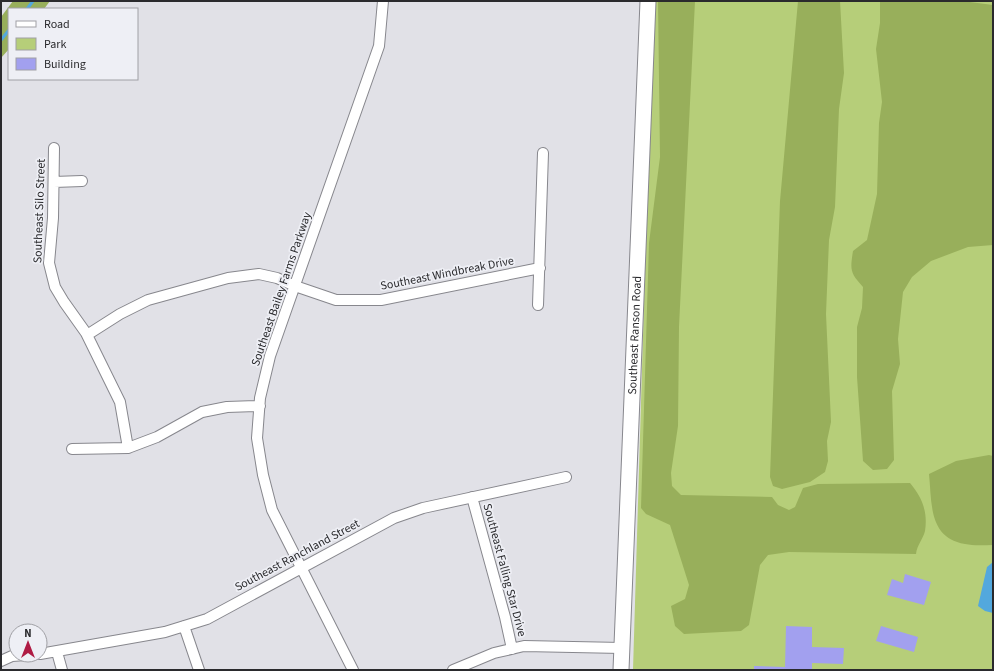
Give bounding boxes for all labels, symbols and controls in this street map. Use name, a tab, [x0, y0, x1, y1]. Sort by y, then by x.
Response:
legend	[8, 8, 138, 80]
text: Road	[44, 16, 70, 33]
text: Park	[44, 36, 66, 53]
text: Building	[44, 56, 86, 73]
street label: Southeast Silo Street	[29, 159, 50, 264]
street label: Southeast Bailey Farms Parkway	[247, 209, 316, 368]
street label: Southeast Windbreak Drive	[379, 252, 515, 295]
street label: Southeast Ranson Road	[624, 276, 646, 395]
street label: Southeast Falling Star Drive	[479, 502, 531, 639]
street label: Southeast Ranchland Street	[232, 515, 363, 596]
north arrow	[8, 623, 48, 663]
text: N	[24, 626, 32, 641]

